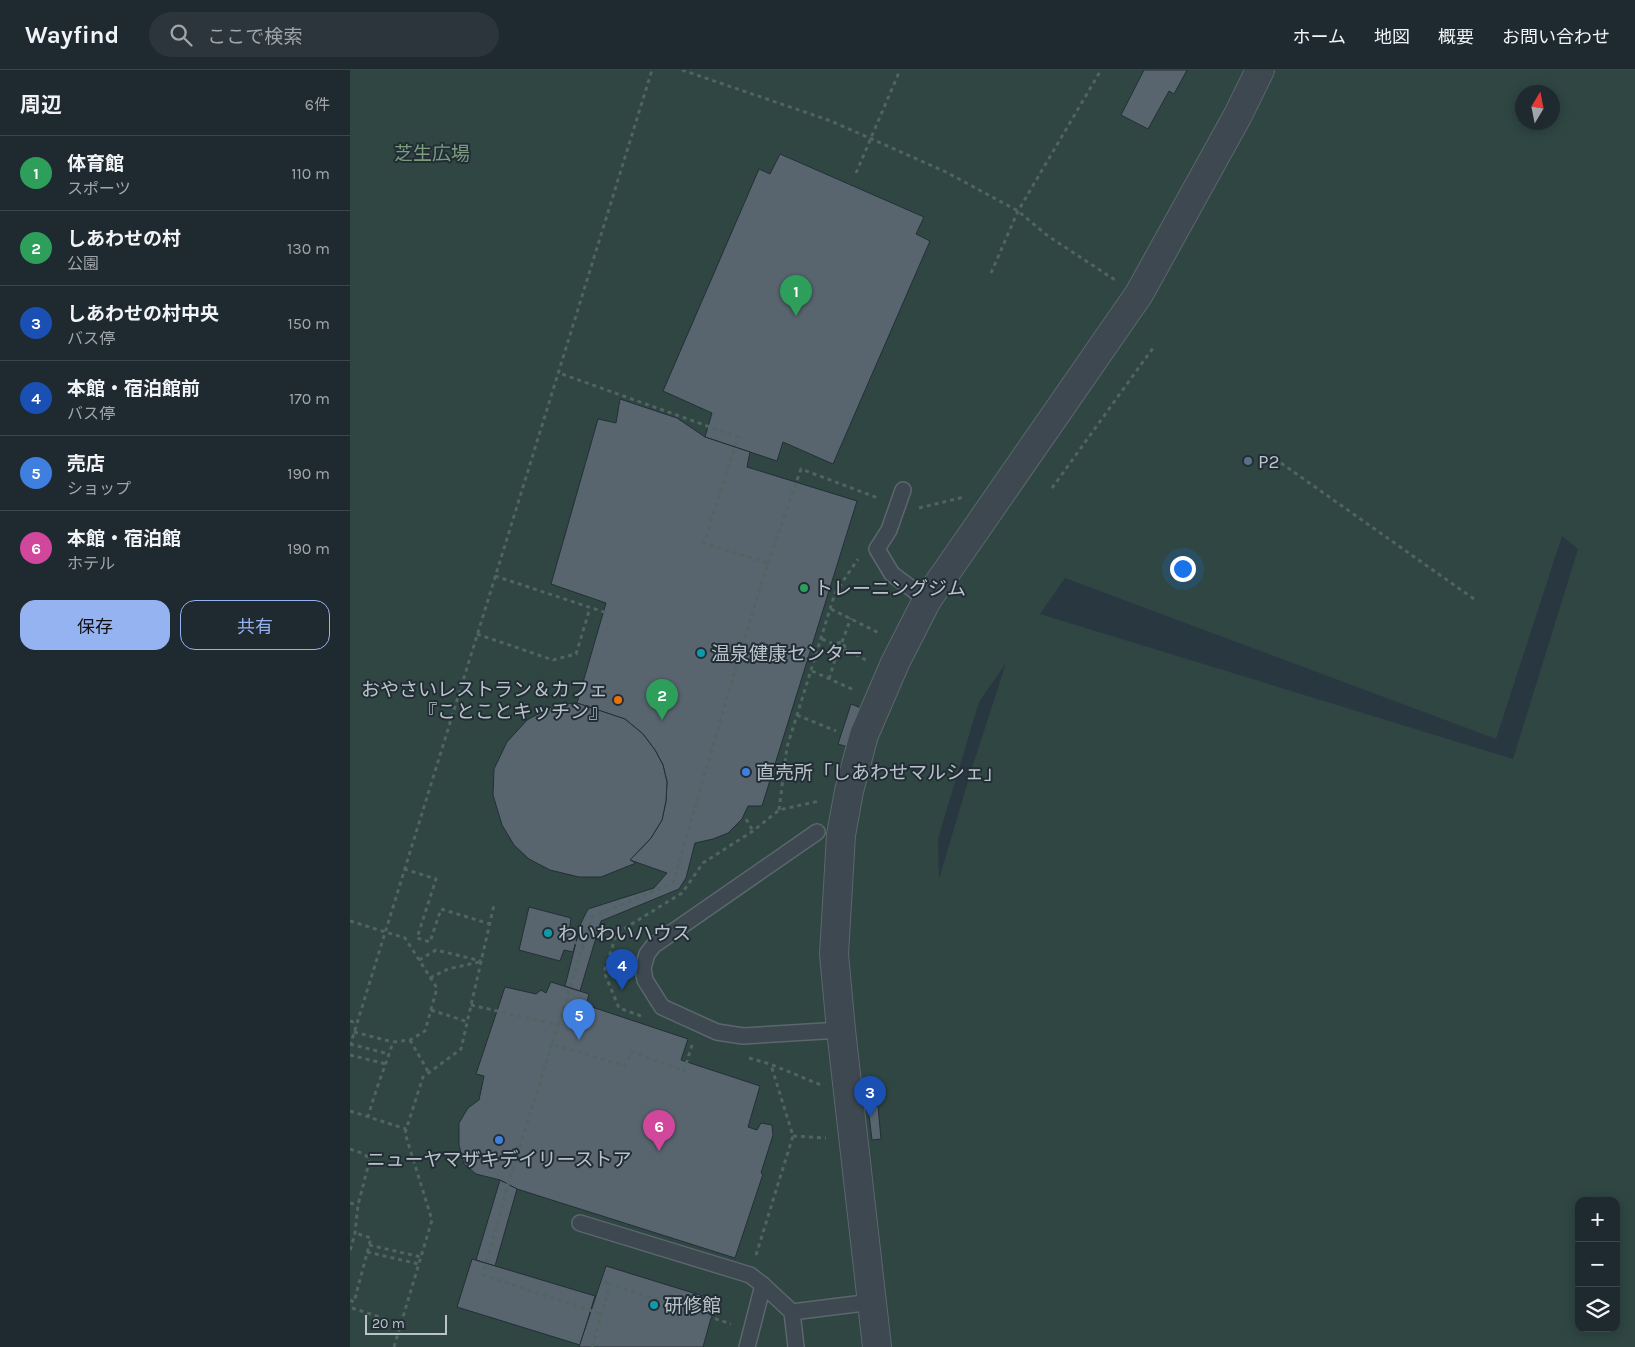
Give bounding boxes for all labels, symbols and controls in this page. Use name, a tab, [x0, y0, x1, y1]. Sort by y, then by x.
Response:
search box	[149, 12, 499, 57]
text: Wayfind	[25, 21, 119, 49]
icon: search	[167, 21, 195, 49]
text: ここで検索	[207, 26, 302, 48]
text: ホーム	[1293, 26, 1346, 48]
text: 地図	[1374, 26, 1410, 48]
text: 概要	[1438, 26, 1474, 48]
text: お問い合わせ	[1502, 26, 1610, 48]
north arrow	[1515, 85, 1560, 130]
text: 周辺	[20, 93, 62, 117]
text: 6件	[305, 95, 330, 114]
park label: 芝生広場	[394, 143, 470, 165]
text: 体育館	[67, 153, 124, 175]
text: 1	[33, 164, 39, 183]
text: 110 m	[291, 164, 330, 183]
text: スポーツ	[67, 179, 131, 198]
text: しあわせの村	[67, 228, 181, 250]
text: 2	[31, 239, 41, 258]
text: 130 m	[287, 239, 330, 258]
text: 公園	[67, 254, 99, 273]
pin: 1	[780, 275, 812, 316]
text: しあわせの村中央	[67, 303, 219, 325]
text: 3	[31, 314, 41, 333]
text: 150 m	[287, 314, 330, 333]
text: バス停	[67, 329, 115, 348]
text: 本館・宿泊館前	[67, 378, 200, 400]
text: 4	[31, 389, 41, 408]
text: 170 m	[289, 389, 330, 408]
text: バス停	[67, 404, 115, 423]
place label: P2	[1258, 451, 1280, 473]
text: 売店	[67, 453, 105, 475]
marker: P2	[1242, 455, 1254, 467]
text: 5	[31, 464, 41, 483]
text: 190 m	[287, 464, 330, 483]
text: ショップ	[67, 479, 131, 498]
text: 本館・宿泊館	[67, 528, 181, 550]
text: 6	[31, 539, 41, 558]
text: 190 m	[287, 539, 330, 558]
text: ホテル	[67, 554, 115, 573]
your location	[1170, 556, 1196, 582]
place label: トレーニングジム	[814, 578, 966, 600]
marker: トレーニングジム	[798, 582, 810, 594]
button: 保存	[20, 600, 170, 650]
button: 共有	[180, 600, 330, 650]
place label: 温泉健康センター	[711, 643, 863, 665]
marker: 温泉健康センター	[695, 647, 707, 659]
place label: おやさいレストラン＆カフェ 『ことことキッチン』	[361, 679, 608, 723]
pin: 2	[646, 679, 678, 720]
marker: おやさいレストラン＆カフェ 『ことことキッチン』	[612, 694, 624, 706]
place label: 直売所「しあわせマルシェ」	[756, 762, 1003, 784]
marker: 直売所「しあわせマルシェ」	[740, 766, 752, 778]
place label: わいわいハウス	[558, 923, 691, 945]
marker: わいわいハウス	[542, 927, 554, 939]
pin: 4	[606, 949, 638, 990]
pin: 5	[563, 999, 595, 1040]
pin: 3	[854, 1076, 886, 1117]
pin: 6	[643, 1110, 675, 1151]
marker: ニューヤマザキデイリーストア	[493, 1134, 505, 1146]
place label: ニューヤマザキデイリーストア	[366, 1149, 632, 1171]
map controls	[1575, 1197, 1620, 1332]
button: +	[1575, 1197, 1620, 1242]
button: −	[1575, 1242, 1620, 1287]
button: layers	[1575, 1287, 1620, 1332]
place label: 研修館	[664, 1295, 721, 1317]
marker: 研修館	[648, 1299, 660, 1311]
scale bar	[365, 1312, 448, 1335]
text: 20 m	[372, 1315, 405, 1332]

